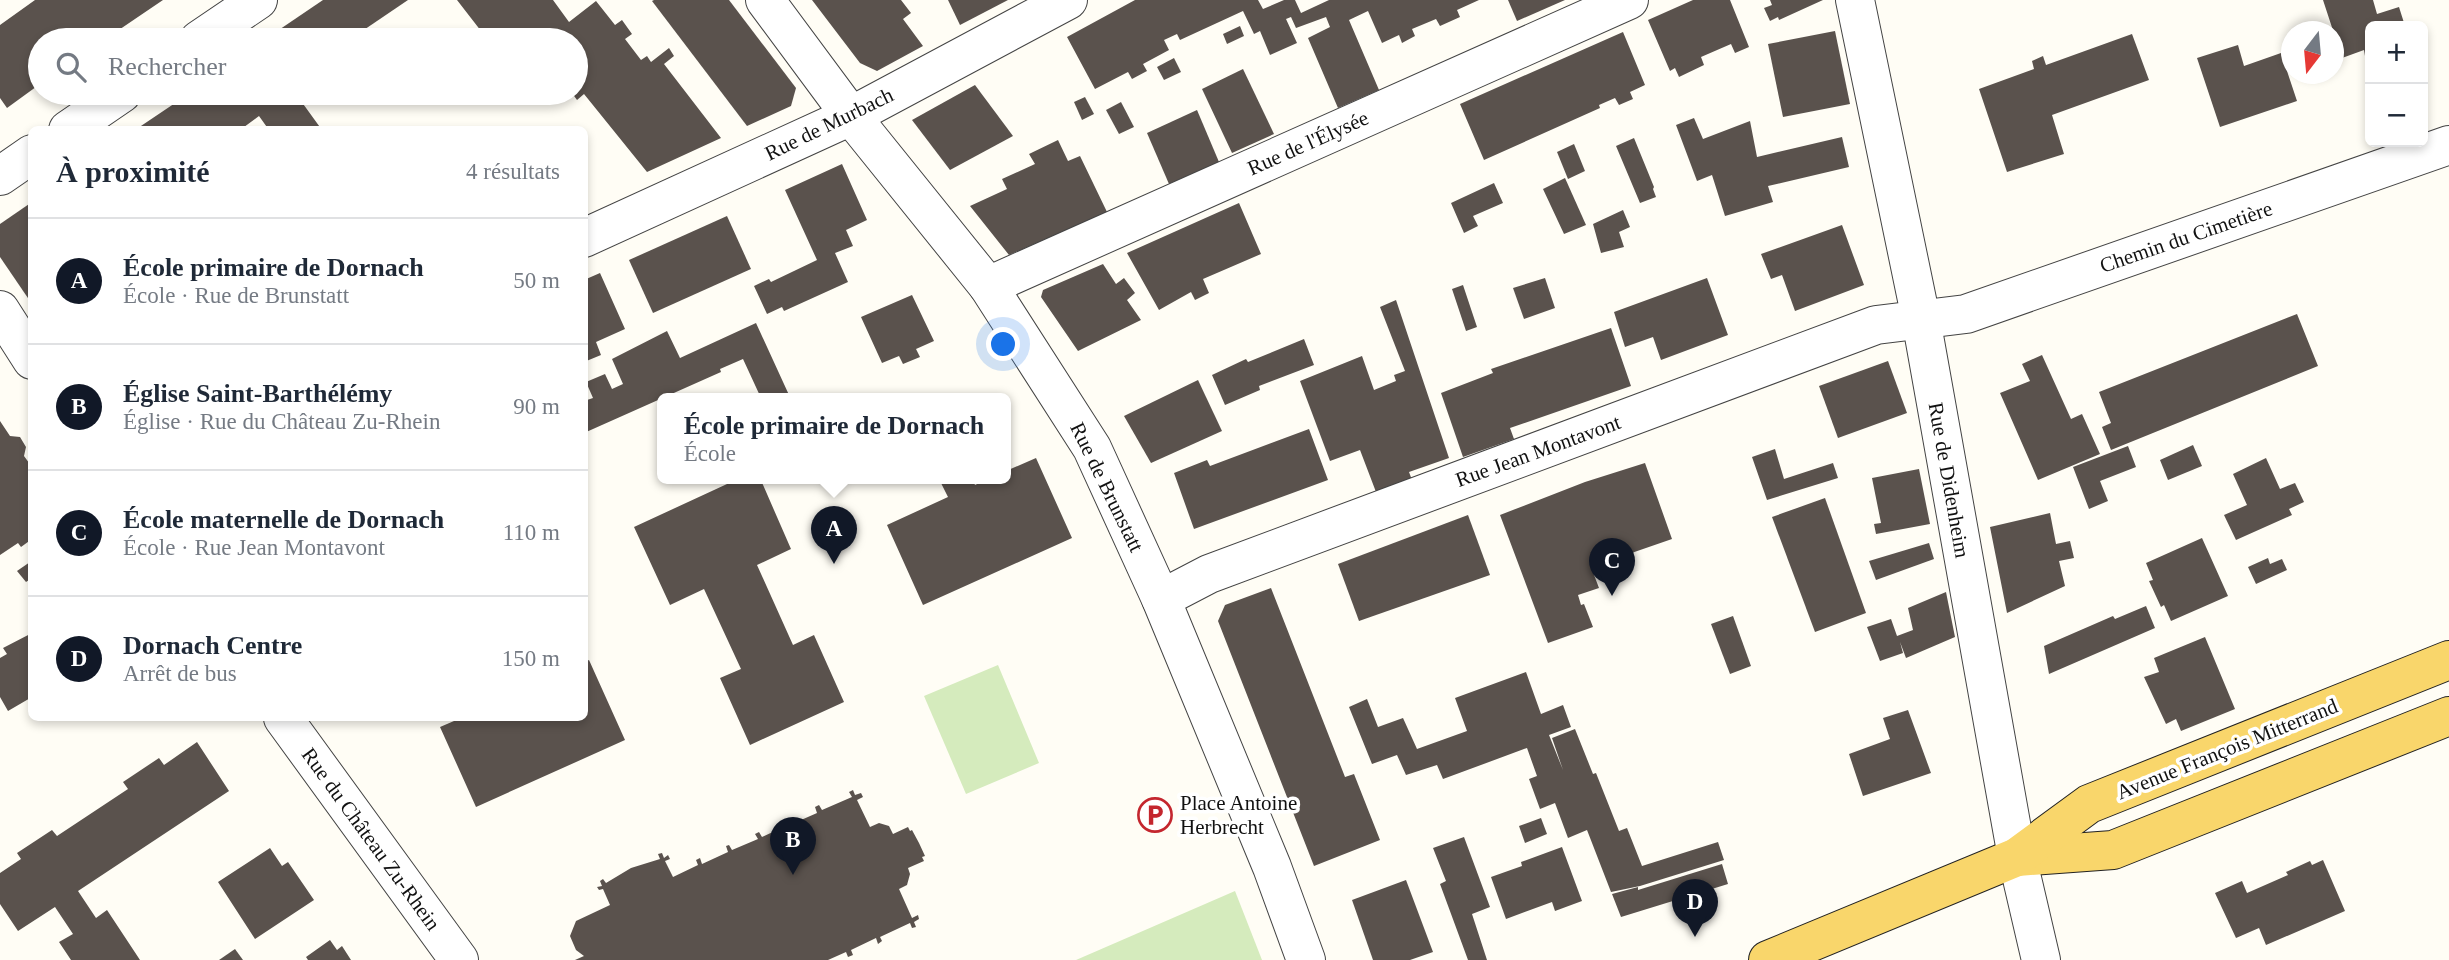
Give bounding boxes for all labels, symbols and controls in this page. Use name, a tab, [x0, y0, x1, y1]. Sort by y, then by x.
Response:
north arrow	[2281, 21, 2344, 84]
map controls	[2365, 21, 2428, 147]
button: +	[2365, 21, 2428, 84]
search box	[28, 28, 588, 105]
icon: search	[52, 48, 90, 86]
text: Rechercher	[108, 52, 226, 81]
street label: Rue de Murbach	[761, 82, 898, 165]
button: −	[2365, 84, 2428, 147]
street label: Rue de l'Élysée	[1244, 106, 1372, 180]
text: À proximité	[56, 155, 210, 188]
text: 4 résultats	[466, 159, 560, 184]
street label: Chemin du Cimetière	[2097, 196, 2275, 278]
text: École primaire de Dornach	[123, 253, 424, 282]
text: A	[71, 268, 87, 293]
text: 50 m	[513, 268, 560, 293]
text: École · Rue de Brunstatt	[123, 283, 349, 308]
your location	[986, 327, 1020, 361]
text: Église Saint-Barthélémy	[123, 379, 392, 408]
popup	[657, 393, 1011, 484]
text: B	[71, 394, 87, 419]
text: 90 m	[513, 394, 560, 419]
street label: Rue de Didenheim	[1924, 400, 1974, 560]
text: Église · Rue du Château Zu-Rhein	[123, 409, 440, 434]
street label: Rue Jean Montavont	[1452, 410, 1624, 492]
text: École primaire de Dornach	[684, 411, 984, 440]
street label: Rue de Brunstatt	[1065, 418, 1149, 556]
text: École	[684, 441, 736, 466]
text: École maternelle de Dornach	[123, 505, 444, 534]
pin: A	[811, 506, 857, 564]
text: C	[71, 520, 87, 545]
text: 110 m	[503, 520, 560, 545]
text: École · Rue Jean Montavont	[123, 535, 385, 560]
pin: C	[1589, 538, 1635, 596]
text: Dornach Centre	[123, 631, 302, 660]
text: D	[71, 646, 87, 671]
text: 150 m	[502, 646, 560, 671]
text: Arrêt de bus	[123, 661, 237, 686]
street label: Avenue François Mitterrand	[2113, 693, 2342, 804]
street label: Rue du Château Zu-Rhein	[297, 743, 446, 935]
place label: Place Antoine Herbrecht	[1180, 791, 1297, 839]
parking icon: Place Antoine Herbrecht	[1136, 796, 1174, 834]
pin: B	[770, 817, 816, 875]
pin: D	[1672, 879, 1718, 937]

